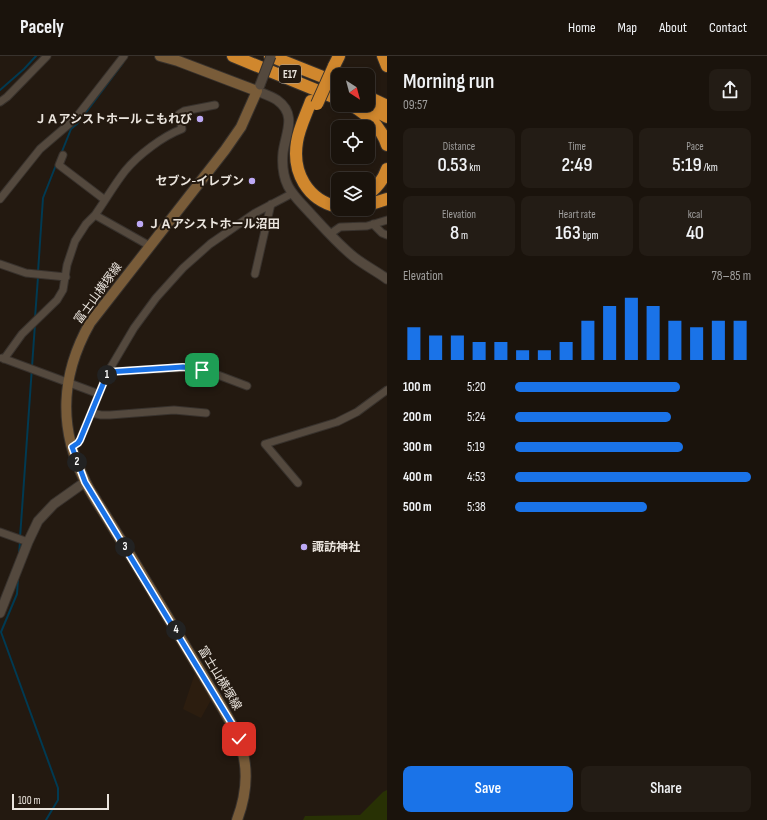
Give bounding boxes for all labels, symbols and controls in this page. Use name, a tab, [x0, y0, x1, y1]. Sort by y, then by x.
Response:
text: Pacely	[20, 16, 64, 39]
text: Home	[568, 19, 596, 36]
text: Map	[618, 19, 637, 36]
text: About	[659, 19, 687, 36]
text: Contact	[709, 19, 747, 36]
road number: E17	[279, 65, 301, 83]
north arrow	[331, 68, 375, 112]
map controls	[331, 68, 375, 216]
text: Morning run	[403, 68, 494, 95]
button: share	[709, 69, 751, 111]
text: 09:57	[403, 97, 427, 113]
place label: ＪＡアシストホール こもれび	[35, 112, 192, 127]
marker: ＪＡアシストホール こもれび	[195, 114, 205, 124]
button: locate	[331, 120, 375, 164]
text: Distance	[443, 140, 475, 153]
text: Time	[568, 140, 586, 153]
text: Pace	[686, 140, 704, 153]
text: 0.53	[437, 153, 468, 177]
text: 2:49	[562, 153, 592, 177]
text: 5:19	[672, 153, 702, 177]
text: km	[468, 161, 481, 174]
text: /km	[702, 161, 718, 174]
button: layers	[331, 172, 375, 216]
place label: セブン-イレブン	[155, 174, 244, 189]
marker: セブン-イレブン	[247, 176, 257, 186]
text: Elevation	[442, 208, 476, 221]
text: Heart rate	[558, 208, 596, 221]
text: kcal	[688, 208, 702, 221]
place label: ＪＡアシストホール沼田	[148, 217, 280, 232]
marker: ＪＡアシストホール沼田	[135, 219, 145, 229]
text: 8	[450, 221, 459, 245]
text: 163	[555, 221, 581, 245]
text: 40	[686, 221, 704, 245]
text: m	[459, 229, 468, 242]
text: bpm	[581, 229, 599, 242]
street label: 富士山横塚線	[71, 260, 126, 327]
text: Elevation	[403, 268, 443, 284]
text: 78–85 m	[712, 268, 751, 284]
pin	[185, 353, 219, 387]
icon: arrive	[191, 359, 213, 381]
pin: 1	[97, 365, 117, 385]
text: 1	[105, 368, 109, 381]
text: 100 m	[403, 379, 431, 395]
text: 5:20	[467, 379, 486, 395]
text: 200 m	[403, 409, 432, 425]
text: 5:24	[467, 409, 485, 425]
text: 300 m	[403, 439, 432, 455]
text: 5:19	[467, 439, 485, 455]
pin: 2	[67, 452, 87, 472]
text: 2	[75, 455, 79, 468]
text: 400 m	[403, 469, 432, 485]
text: 4:53	[467, 469, 486, 485]
text: 500 m	[403, 499, 432, 515]
text: 5:38	[467, 499, 486, 515]
pin: 3	[115, 537, 135, 557]
text: 3	[123, 540, 127, 553]
place label: 諏訪神社	[312, 540, 360, 555]
marker: 諏訪神社	[299, 542, 309, 552]
pin: 4	[166, 620, 186, 640]
text: 4	[173, 623, 179, 636]
street label: 富士山横塚線	[195, 644, 245, 713]
pin	[222, 722, 256, 756]
icon: check	[228, 728, 250, 750]
button: Save	[403, 766, 573, 812]
button: Share	[581, 766, 751, 812]
scale bar	[12, 792, 109, 811]
text: 100 m	[18, 794, 40, 807]

